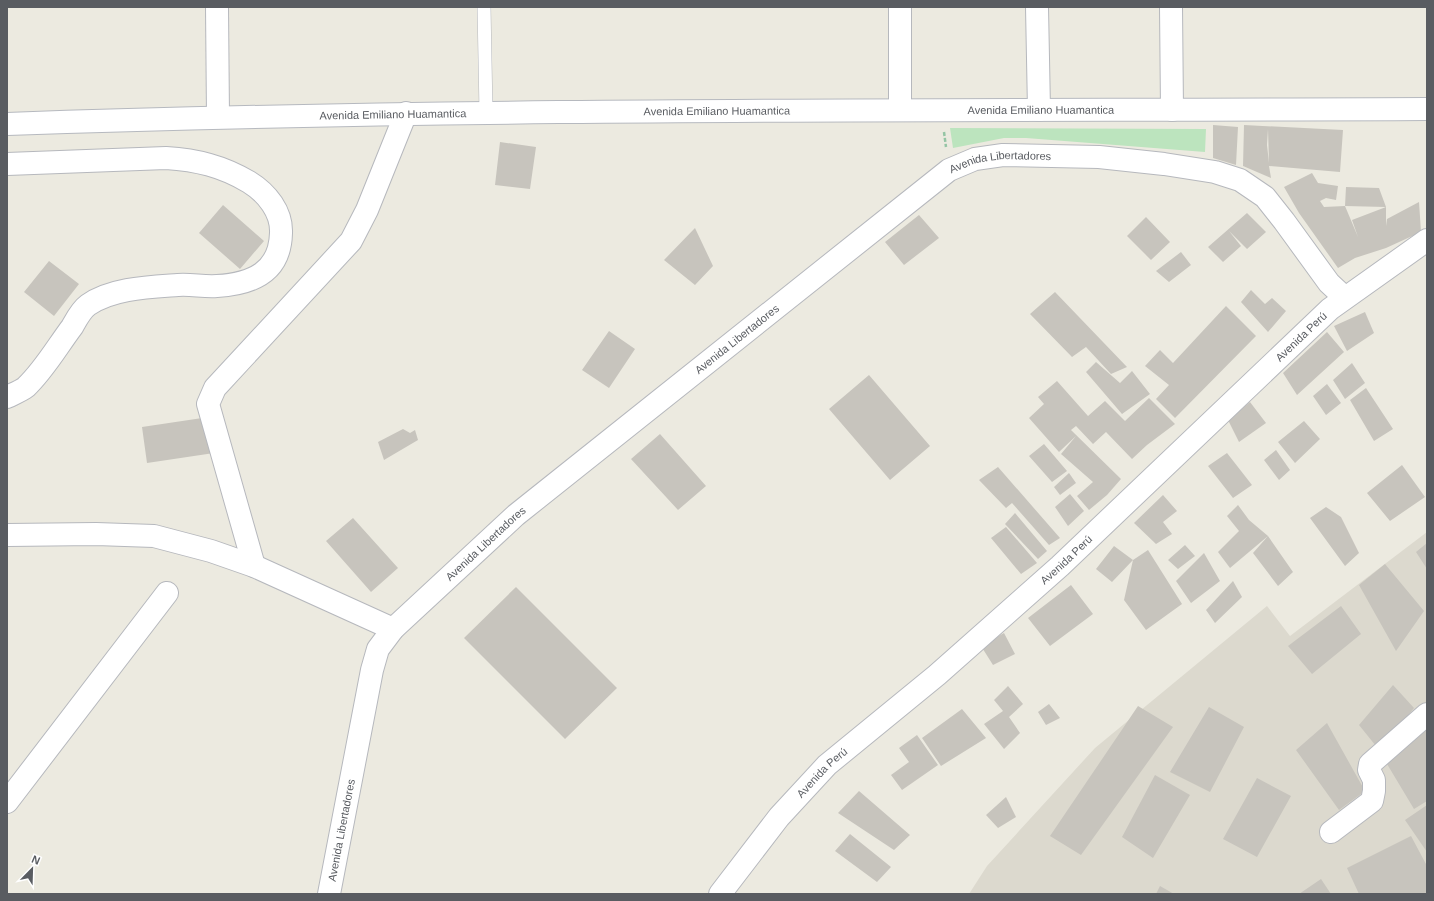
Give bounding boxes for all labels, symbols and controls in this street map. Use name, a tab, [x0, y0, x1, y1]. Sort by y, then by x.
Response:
street label: Avenida Emiliano Huamantica	[967, 104, 1115, 116]
street label: Avenida Emiliano Huamantica	[643, 105, 791, 117]
street label: Avenida Emiliano Huamantica	[319, 107, 467, 122]
street label: Avenida Libertadores	[947, 149, 1052, 175]
street label: Avenida Libertadores	[692, 302, 782, 376]
street label: Avenida Perú	[1273, 310, 1329, 364]
street label: Avenida Libertadores	[443, 504, 528, 583]
street label: Avenida Perú	[1038, 533, 1094, 587]
street label: Avenida Perú	[794, 745, 850, 800]
street label: Avenida Libertadores	[326, 778, 357, 882]
north arrow	[12, 849, 52, 889]
text: N	[30, 853, 42, 867]

